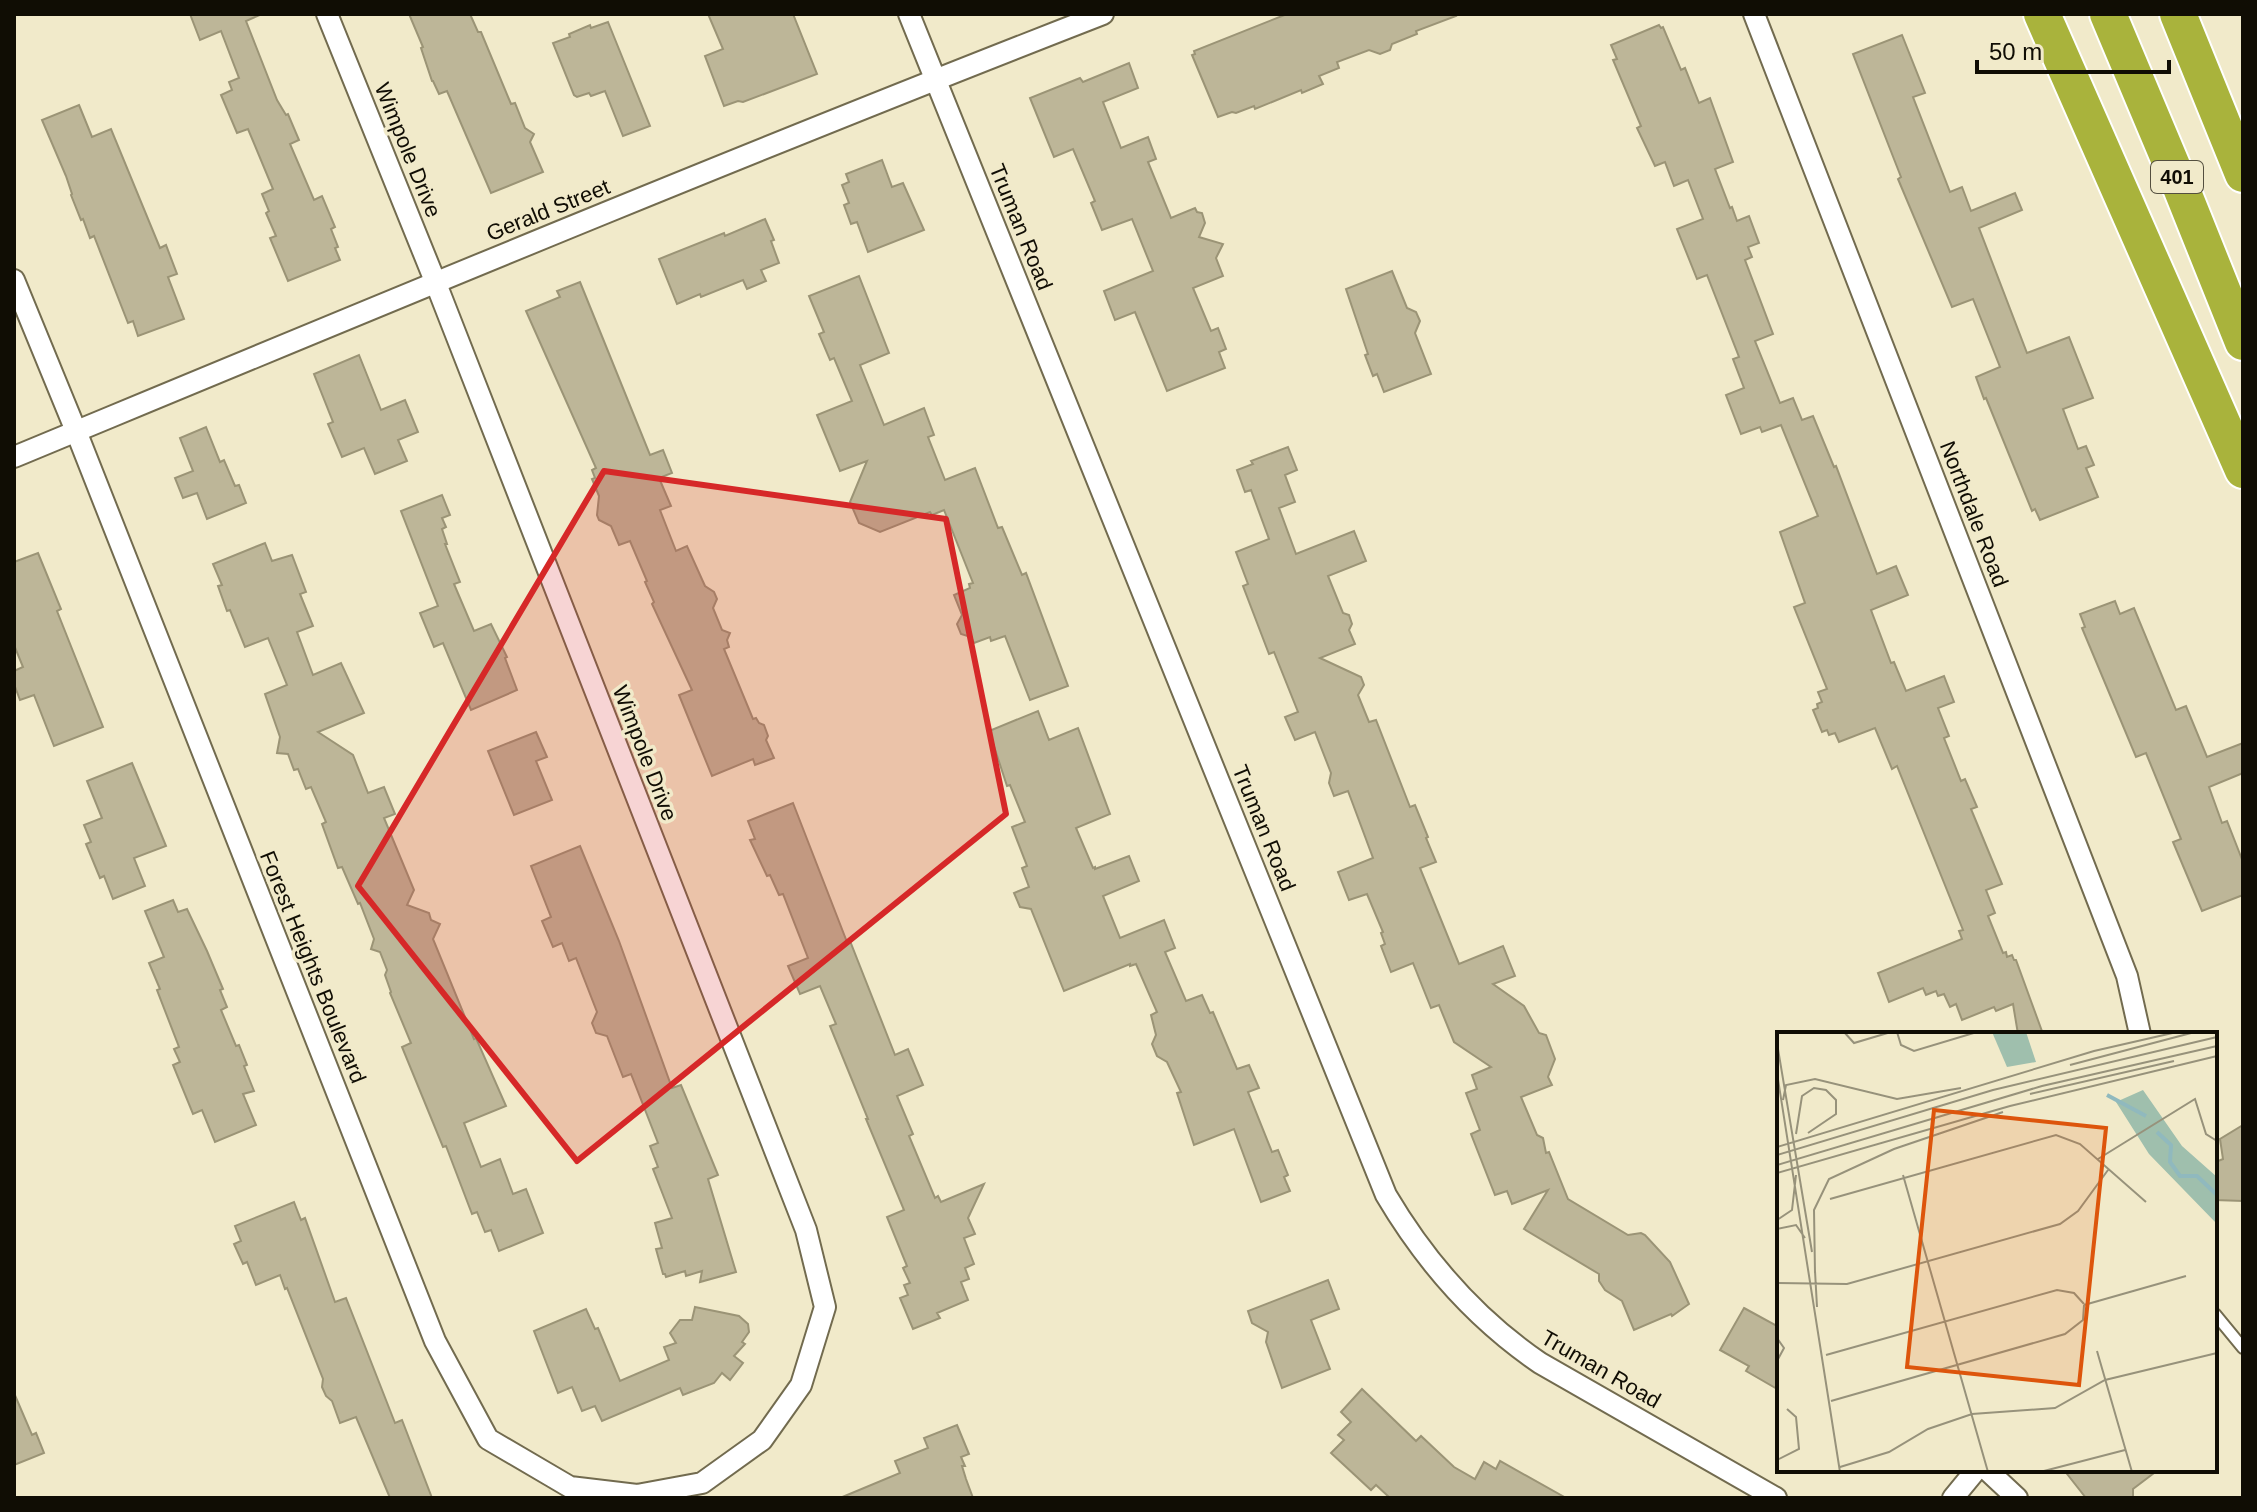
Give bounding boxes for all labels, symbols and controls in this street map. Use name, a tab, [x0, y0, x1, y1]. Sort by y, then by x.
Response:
scale bar	[1977, 24, 2169, 74]
text: 50 m	[1989, 38, 2042, 65]
street label: Wimpole Drive	[370, 79, 446, 221]
street label: Truman Road	[984, 160, 1058, 294]
road number: 401	[2151, 161, 2203, 193]
street label: Gerald Street	[483, 174, 613, 246]
street label: Northdale Road	[1935, 438, 2013, 590]
street label: Wimpole Drive	[608, 682, 682, 824]
street label: Truman Road	[1227, 761, 1301, 895]
street label: Forest Heights Boulevard	[255, 847, 371, 1087]
inset map	[1777, 1032, 2217, 1472]
street label: Truman Road	[1537, 1325, 1665, 1413]

